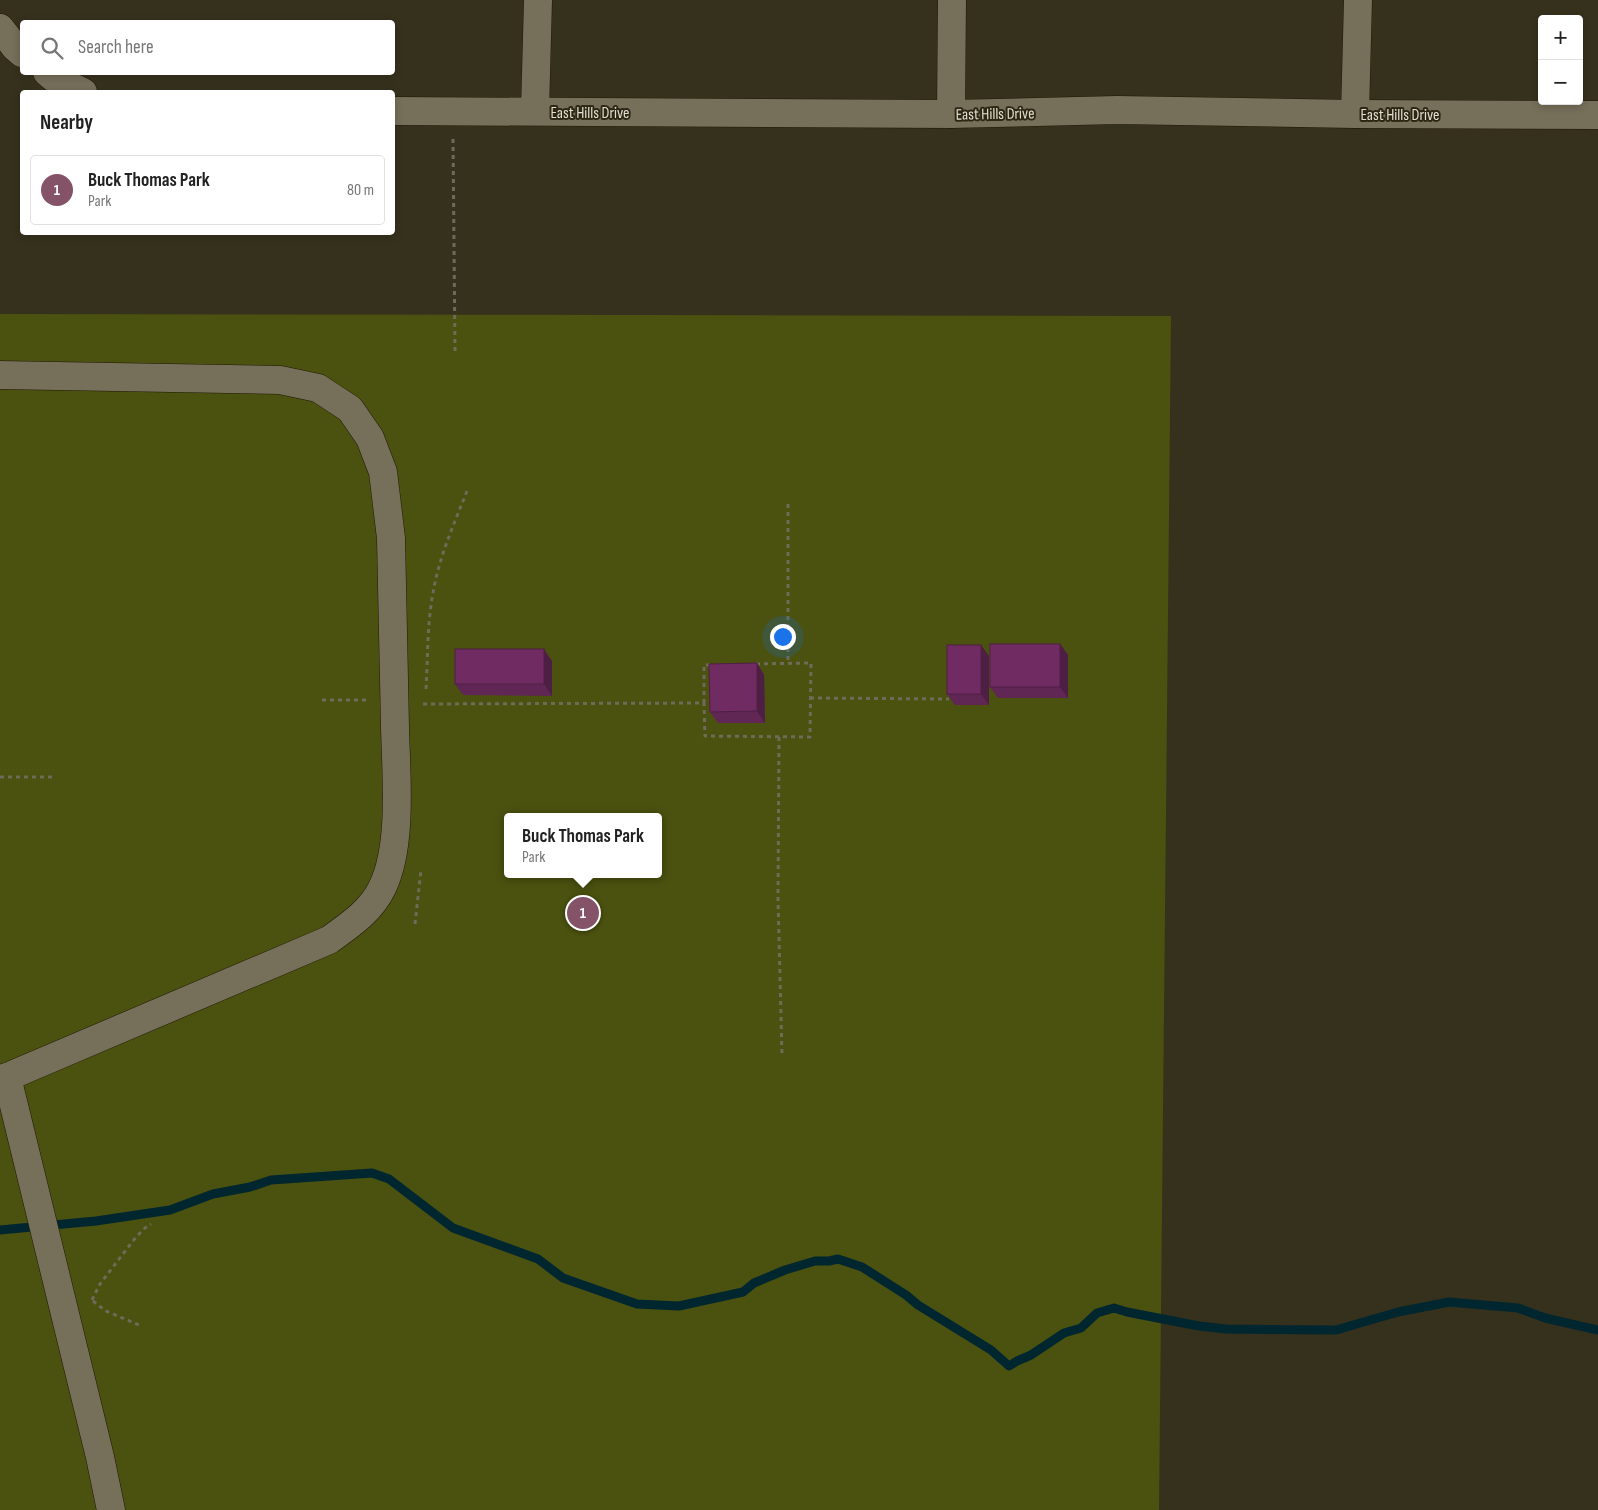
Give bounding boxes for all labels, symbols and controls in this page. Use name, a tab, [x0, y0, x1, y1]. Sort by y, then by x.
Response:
map controls	[1538, 15, 1583, 105]
button: +	[1538, 15, 1583, 60]
search box	[20, 20, 395, 75]
icon: search	[38, 34, 66, 62]
text: Search here	[78, 36, 154, 59]
button: −	[1538, 60, 1583, 105]
street label: East Hills Drive	[551, 104, 629, 123]
street label: East Hills Drive	[955, 104, 1035, 125]
street label: East Hills Drive	[1361, 106, 1439, 125]
text: Nearby	[40, 110, 93, 135]
text: Buck Thomas Park	[88, 169, 210, 192]
text: 1	[54, 181, 60, 200]
text: 80 m	[347, 181, 374, 200]
text: Park	[88, 192, 111, 211]
your location	[770, 624, 796, 650]
popup	[504, 813, 662, 878]
text: Buck Thomas Park	[522, 825, 644, 848]
text: Park	[522, 848, 545, 867]
pin: 1	[567, 894, 599, 932]

